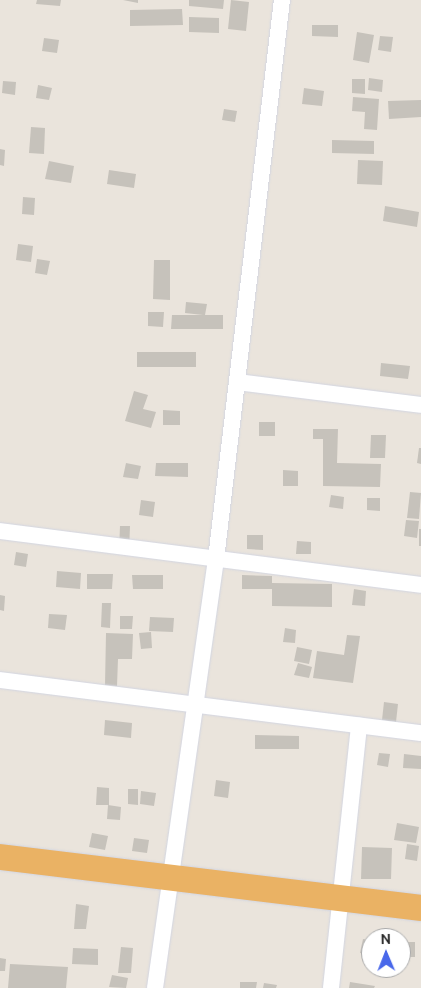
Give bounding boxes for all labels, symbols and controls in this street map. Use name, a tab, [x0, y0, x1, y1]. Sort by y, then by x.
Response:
north arrow	[361, 928, 411, 978]
text: N	[380, 931, 391, 947]

